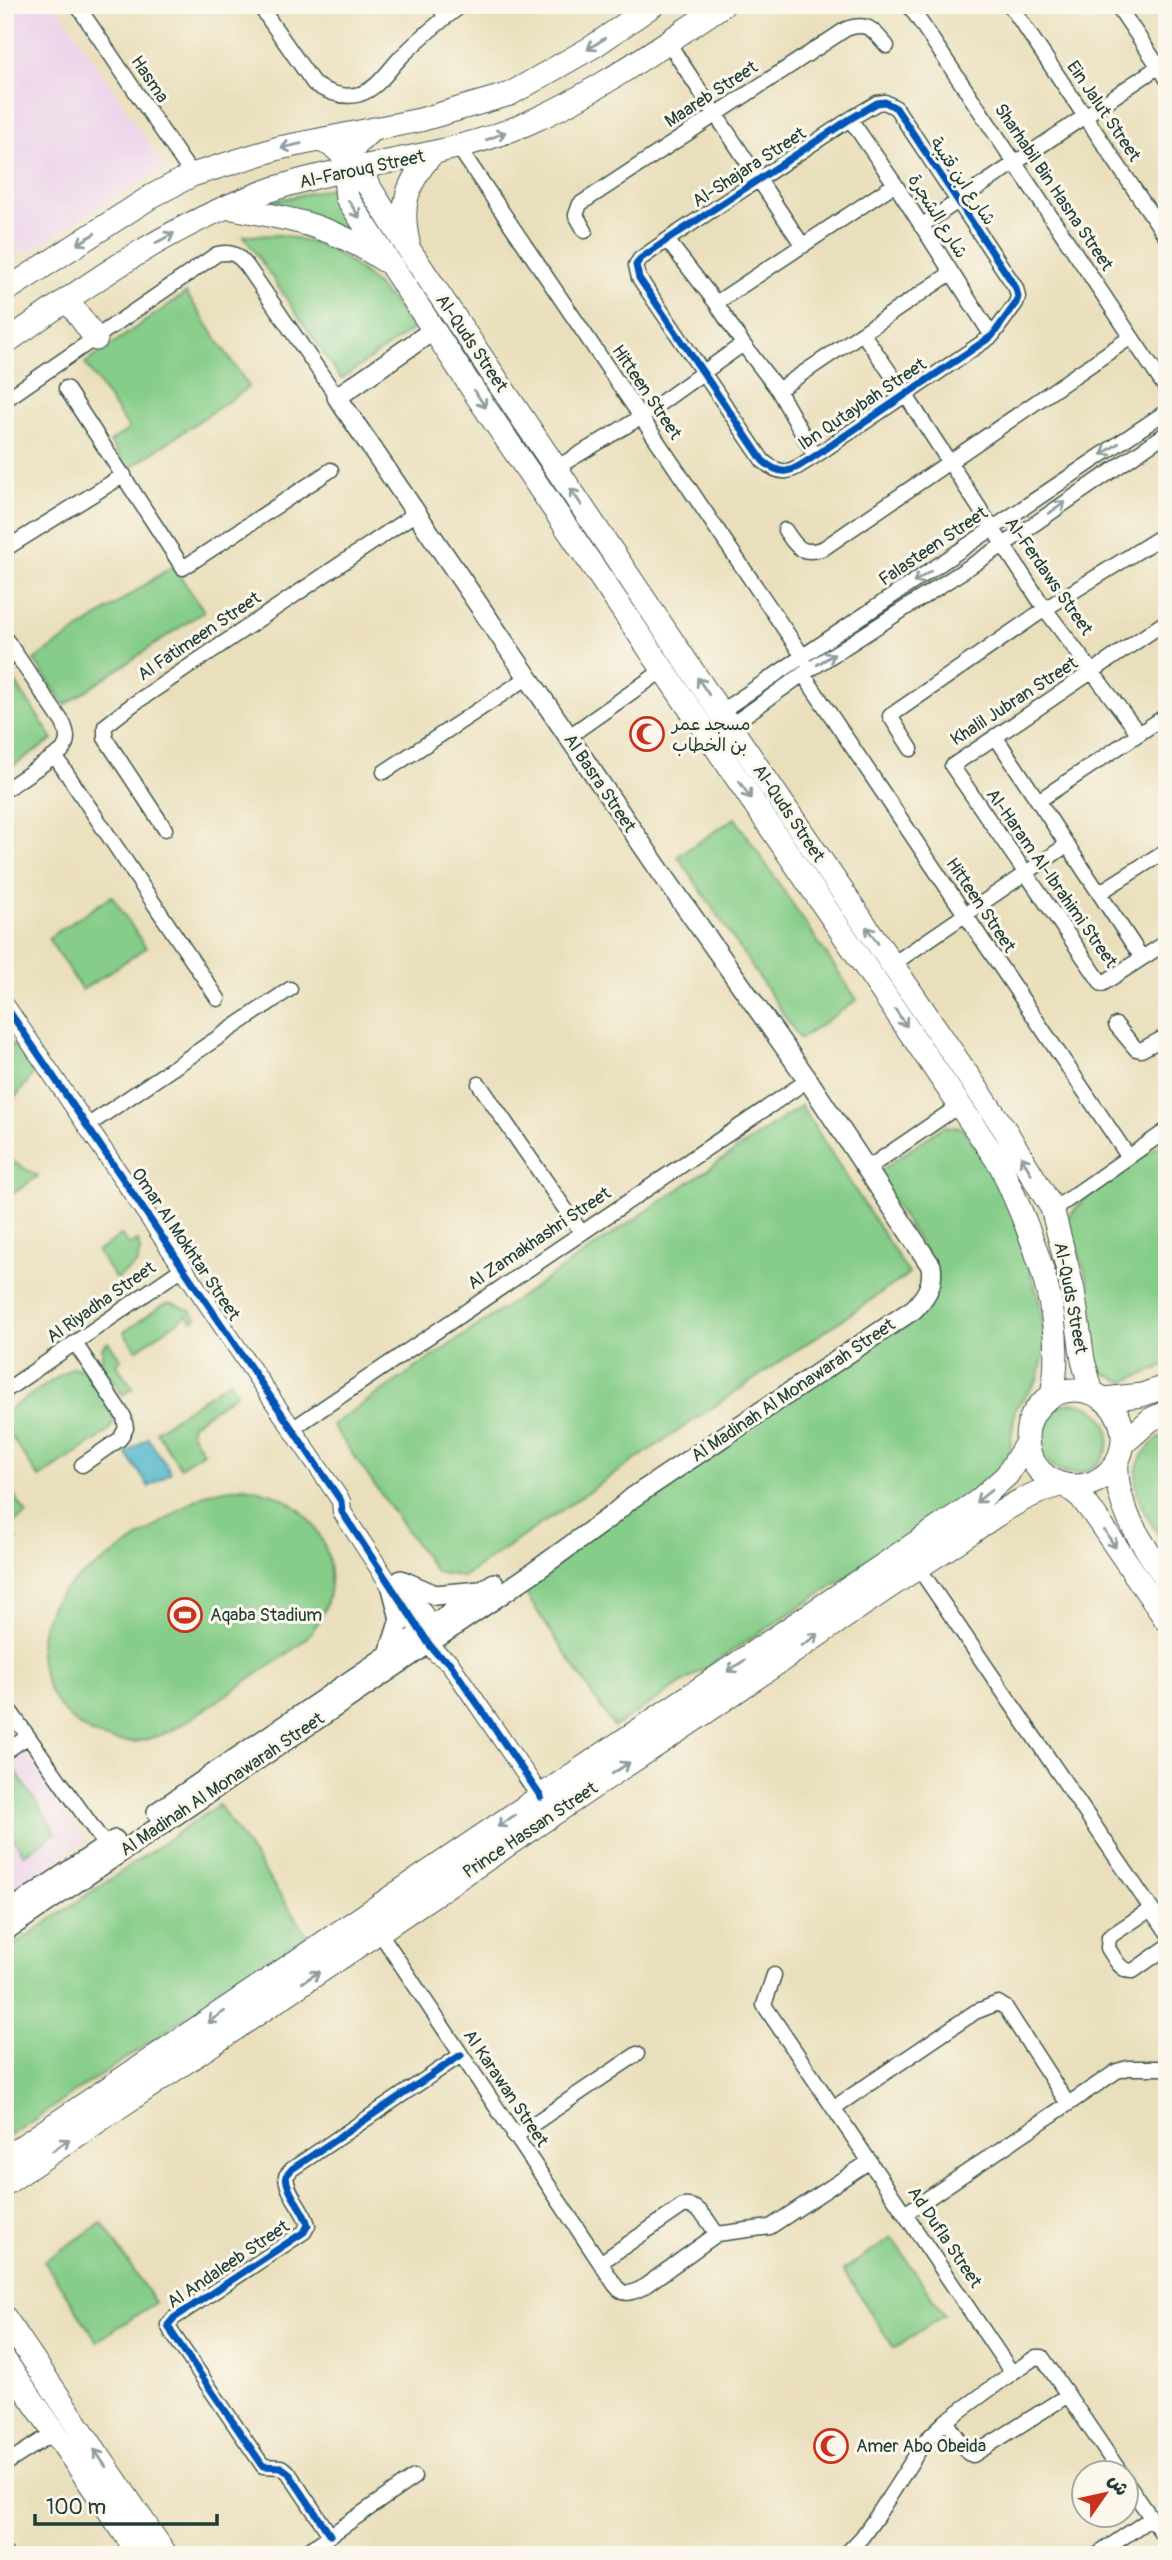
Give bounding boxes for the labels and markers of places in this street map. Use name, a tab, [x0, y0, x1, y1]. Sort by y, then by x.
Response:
place label: مسجد عمر بن الخطاب	[670, 713, 751, 757]
mosque icon: مسجد عمر بن الخطاب	[628, 715, 666, 753]
sports icon: Aqaba Stadium	[166, 1596, 204, 1634]
place label: Aqaba Stadium	[210, 1604, 322, 1627]
mosque icon: Amer Abo Obeida	[812, 2427, 850, 2465]
place label: Amer Abo Obeida	[856, 2435, 986, 2458]

